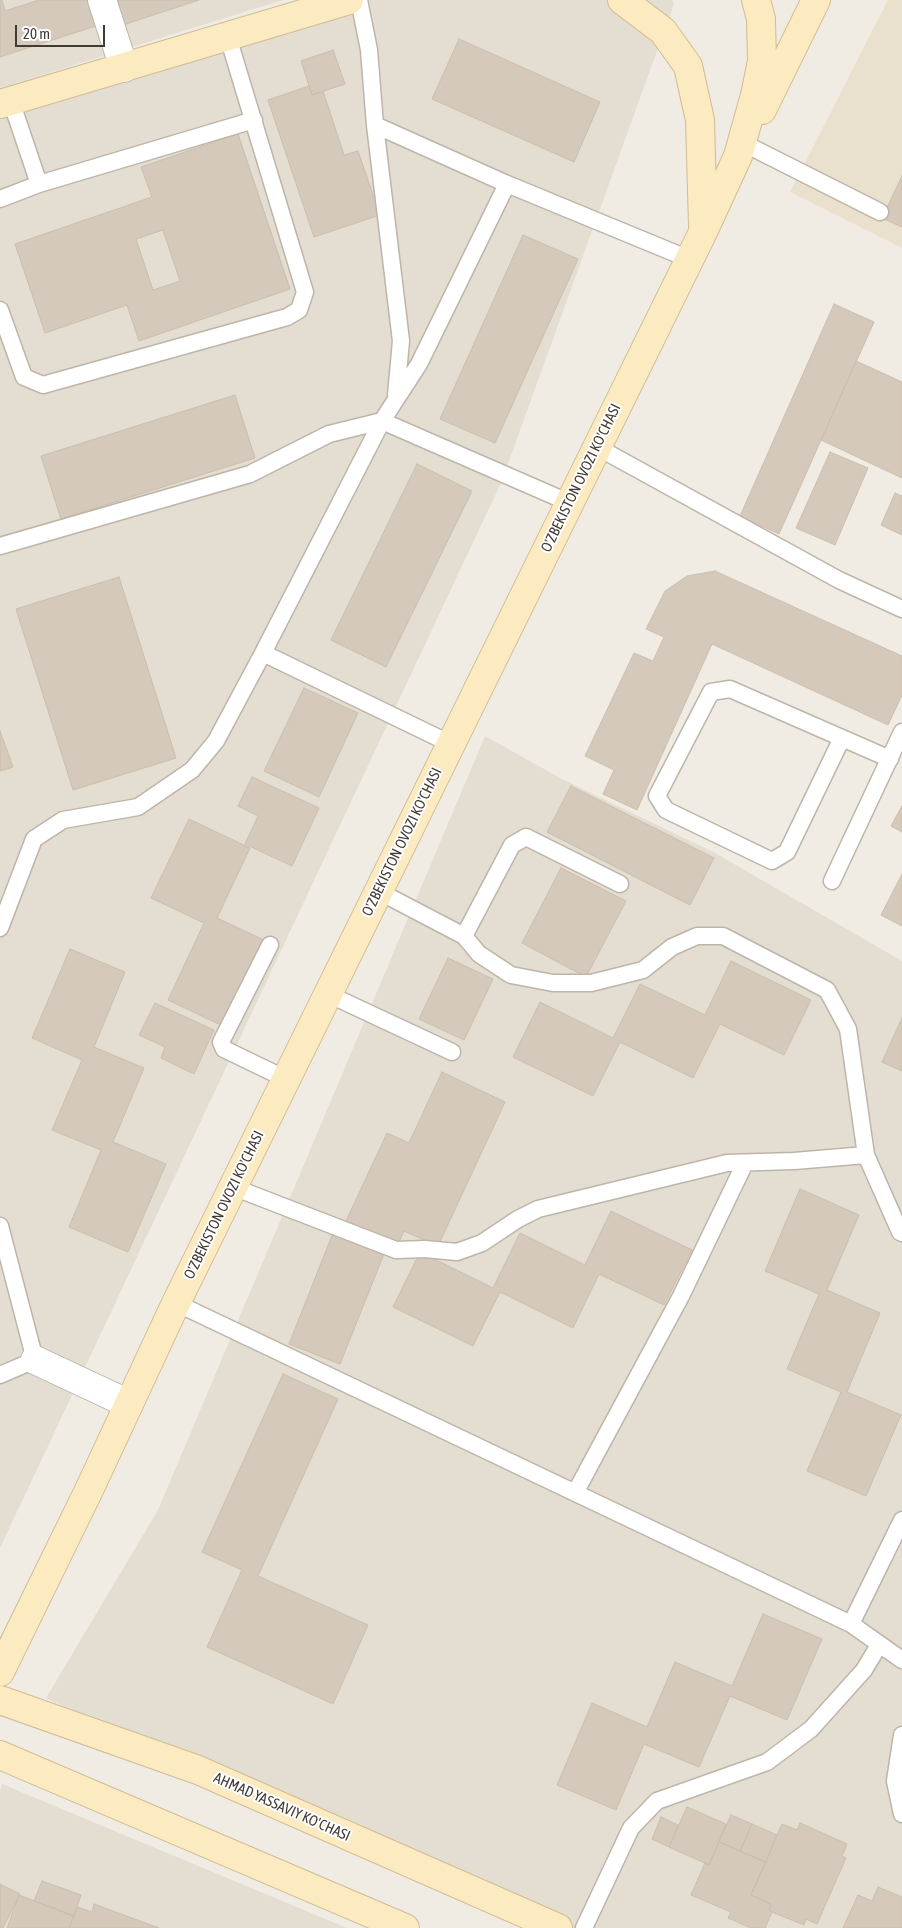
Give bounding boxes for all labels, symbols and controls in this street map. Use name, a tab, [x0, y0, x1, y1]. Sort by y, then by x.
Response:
scale bar	[18, 15, 108, 47]
text: 20 m	[23, 25, 50, 42]
street label: O'ZBEKISTON OVOZI KO'CHASI	[537, 401, 625, 555]
street label: O'ZBEKISTON OVOZI KO'CHASI	[358, 765, 446, 919]
street label: O'ZBEKISTON OVOZI KO'CHASI	[180, 1128, 268, 1282]
street label: AHMAD YASSAVIY KO'CHASI	[211, 1769, 353, 1845]

